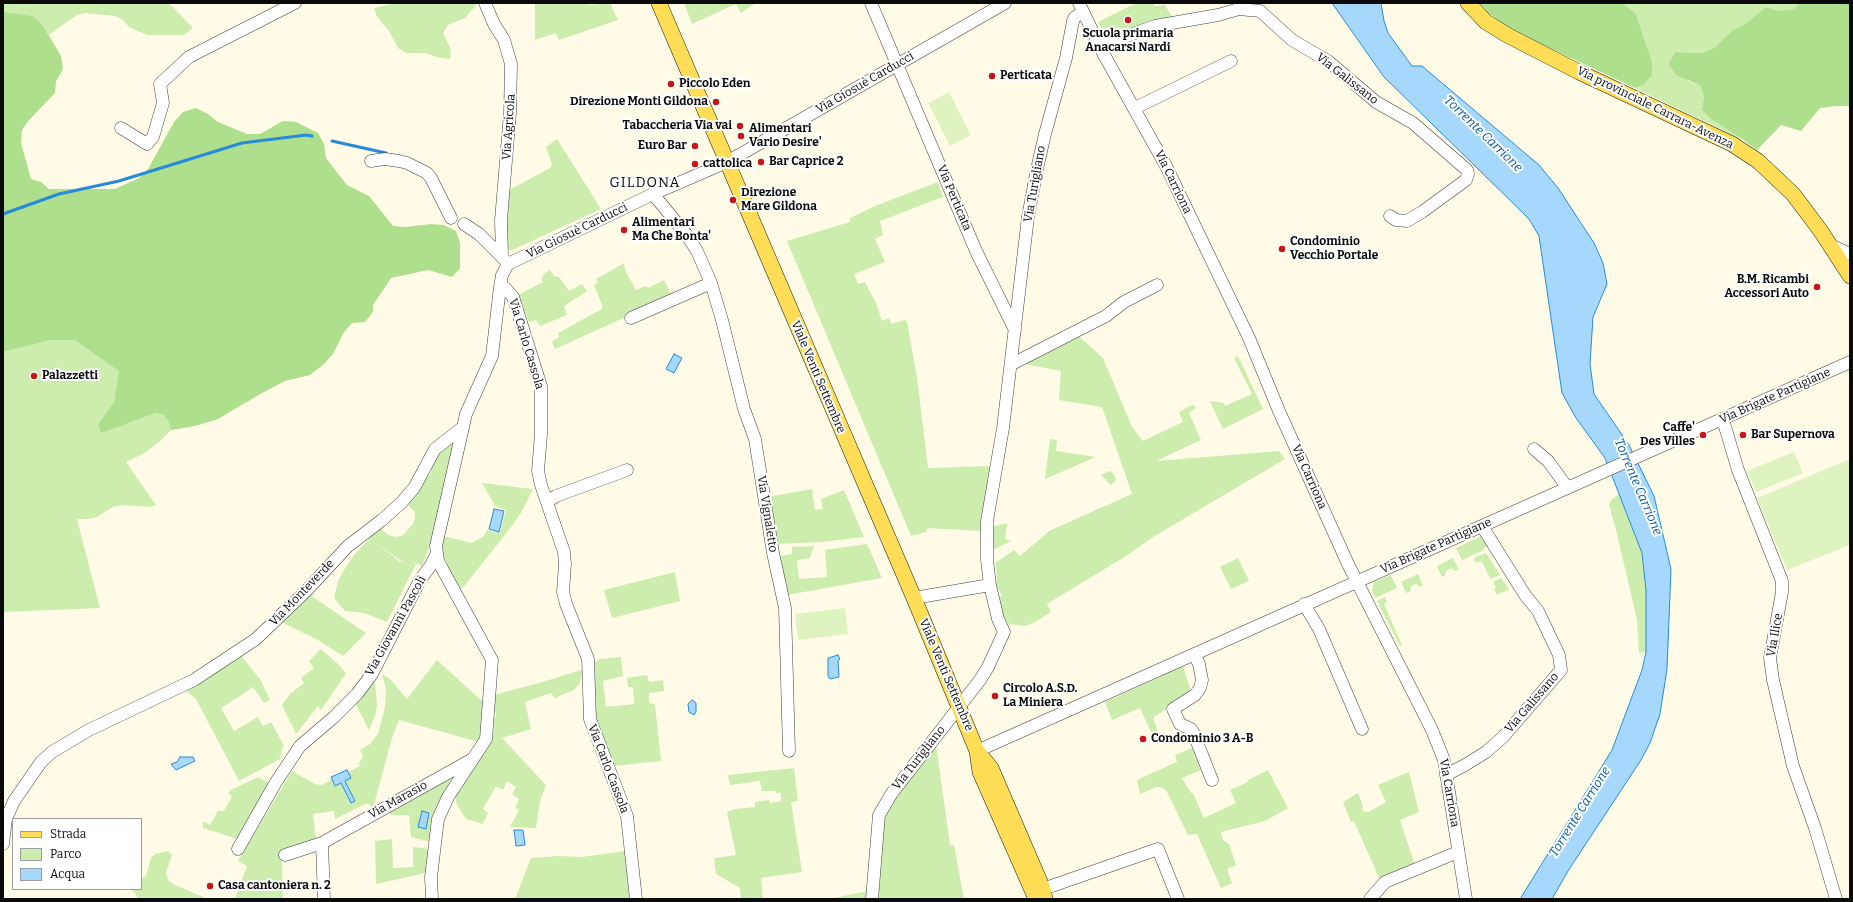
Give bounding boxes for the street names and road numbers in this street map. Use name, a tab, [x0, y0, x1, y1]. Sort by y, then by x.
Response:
street label: Via Giosuè Carducci	[813, 49, 917, 117]
street label: Via Galissano	[1313, 50, 1381, 108]
street label: Via provinciale Carrara-Avenza	[1574, 64, 1736, 152]
street label: Via Agricola	[500, 93, 518, 161]
street label: Via Turigliano	[1021, 145, 1049, 223]
street label: Via Carriona	[1151, 148, 1195, 216]
street label: Via Perticata	[934, 163, 974, 233]
street label: Via Giosuè Carducci	[524, 200, 630, 262]
street label: Via Carlo Cassola	[505, 297, 547, 391]
street label: Viale Venti Settembre	[788, 319, 848, 435]
street label: Via Brigate Partigiane	[1717, 365, 1833, 427]
street label: Via Carriona	[1288, 442, 1330, 512]
street label: Via Vignaletto	[754, 475, 780, 553]
street label: Via Brigate Partigiane	[1378, 515, 1494, 577]
street label: Via Monteverde	[267, 557, 337, 629]
street label: Via Giovanni Pascoli	[363, 573, 429, 679]
street label: Via Ilice	[1764, 612, 1786, 658]
street label: Viale Venti Settembre	[916, 617, 976, 733]
street label: Via Galissano	[1502, 670, 1562, 736]
street label: Via Carlo Cassola	[584, 722, 632, 816]
street label: Via Turigliano	[889, 723, 949, 793]
street label: Via Carriona	[1436, 758, 1462, 828]
street label: Via Marasio	[366, 778, 430, 822]

